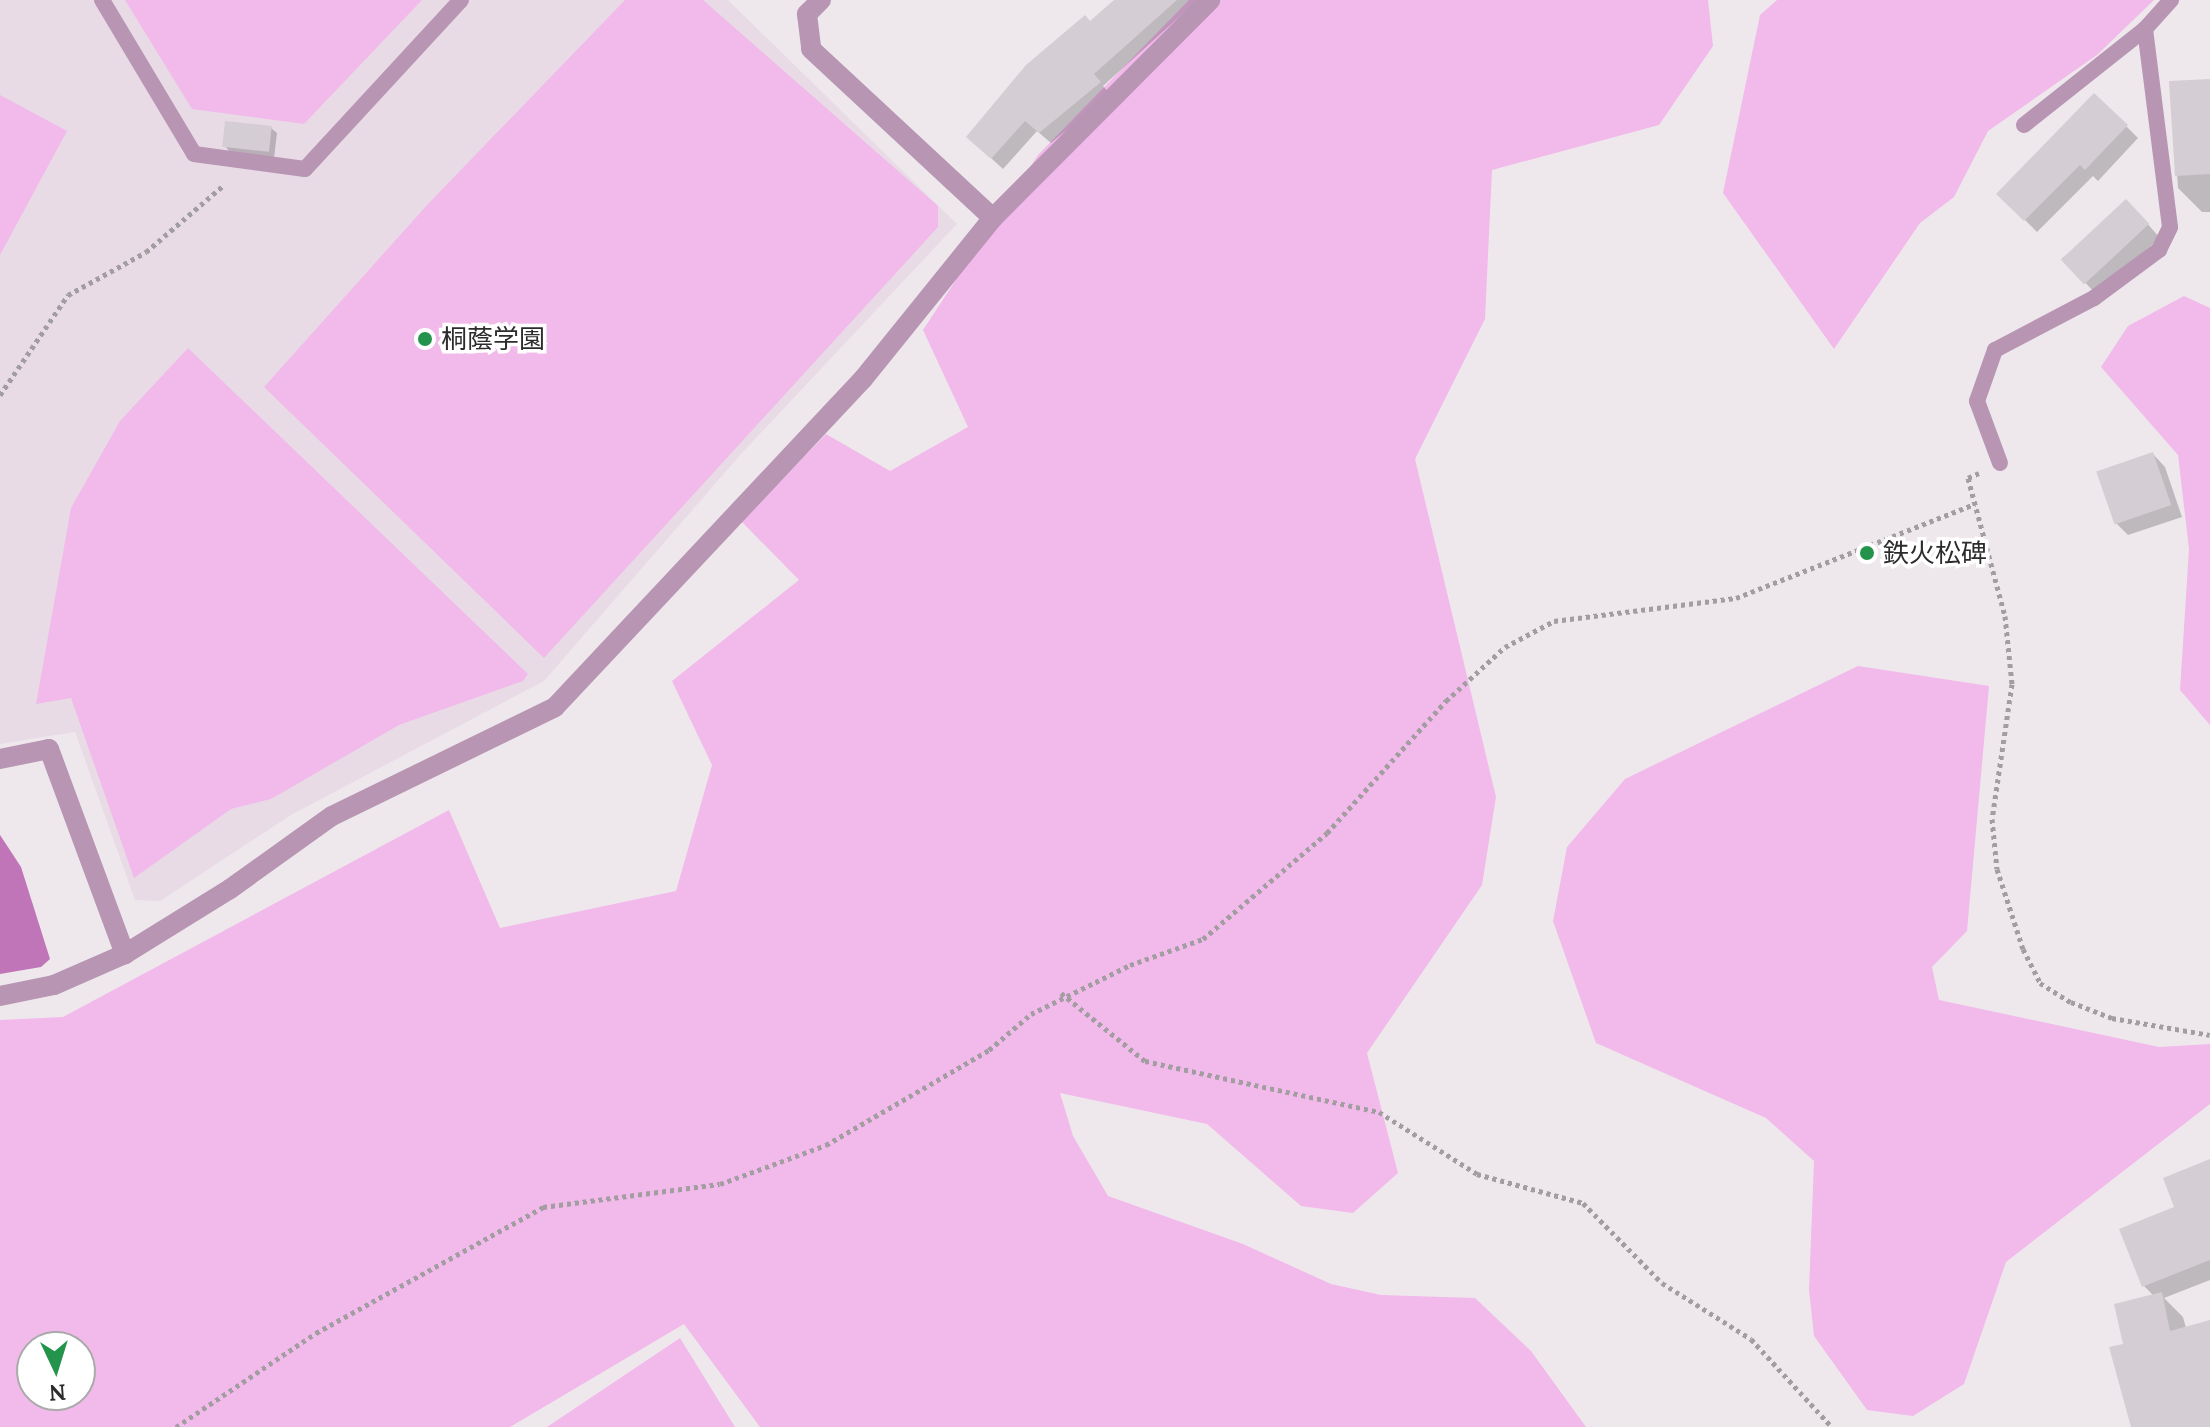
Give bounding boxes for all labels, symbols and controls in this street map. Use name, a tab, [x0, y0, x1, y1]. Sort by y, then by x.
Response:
place label: 桐蔭学園	[441, 323, 545, 355]
marker: 桐蔭学園	[416, 330, 434, 348]
place label: 鉄火松碑	[1883, 537, 1987, 569]
marker: 鉄火松碑	[1858, 544, 1876, 562]
north arrow	[16, 1331, 96, 1411]
text: N	[48, 1378, 67, 1408]

